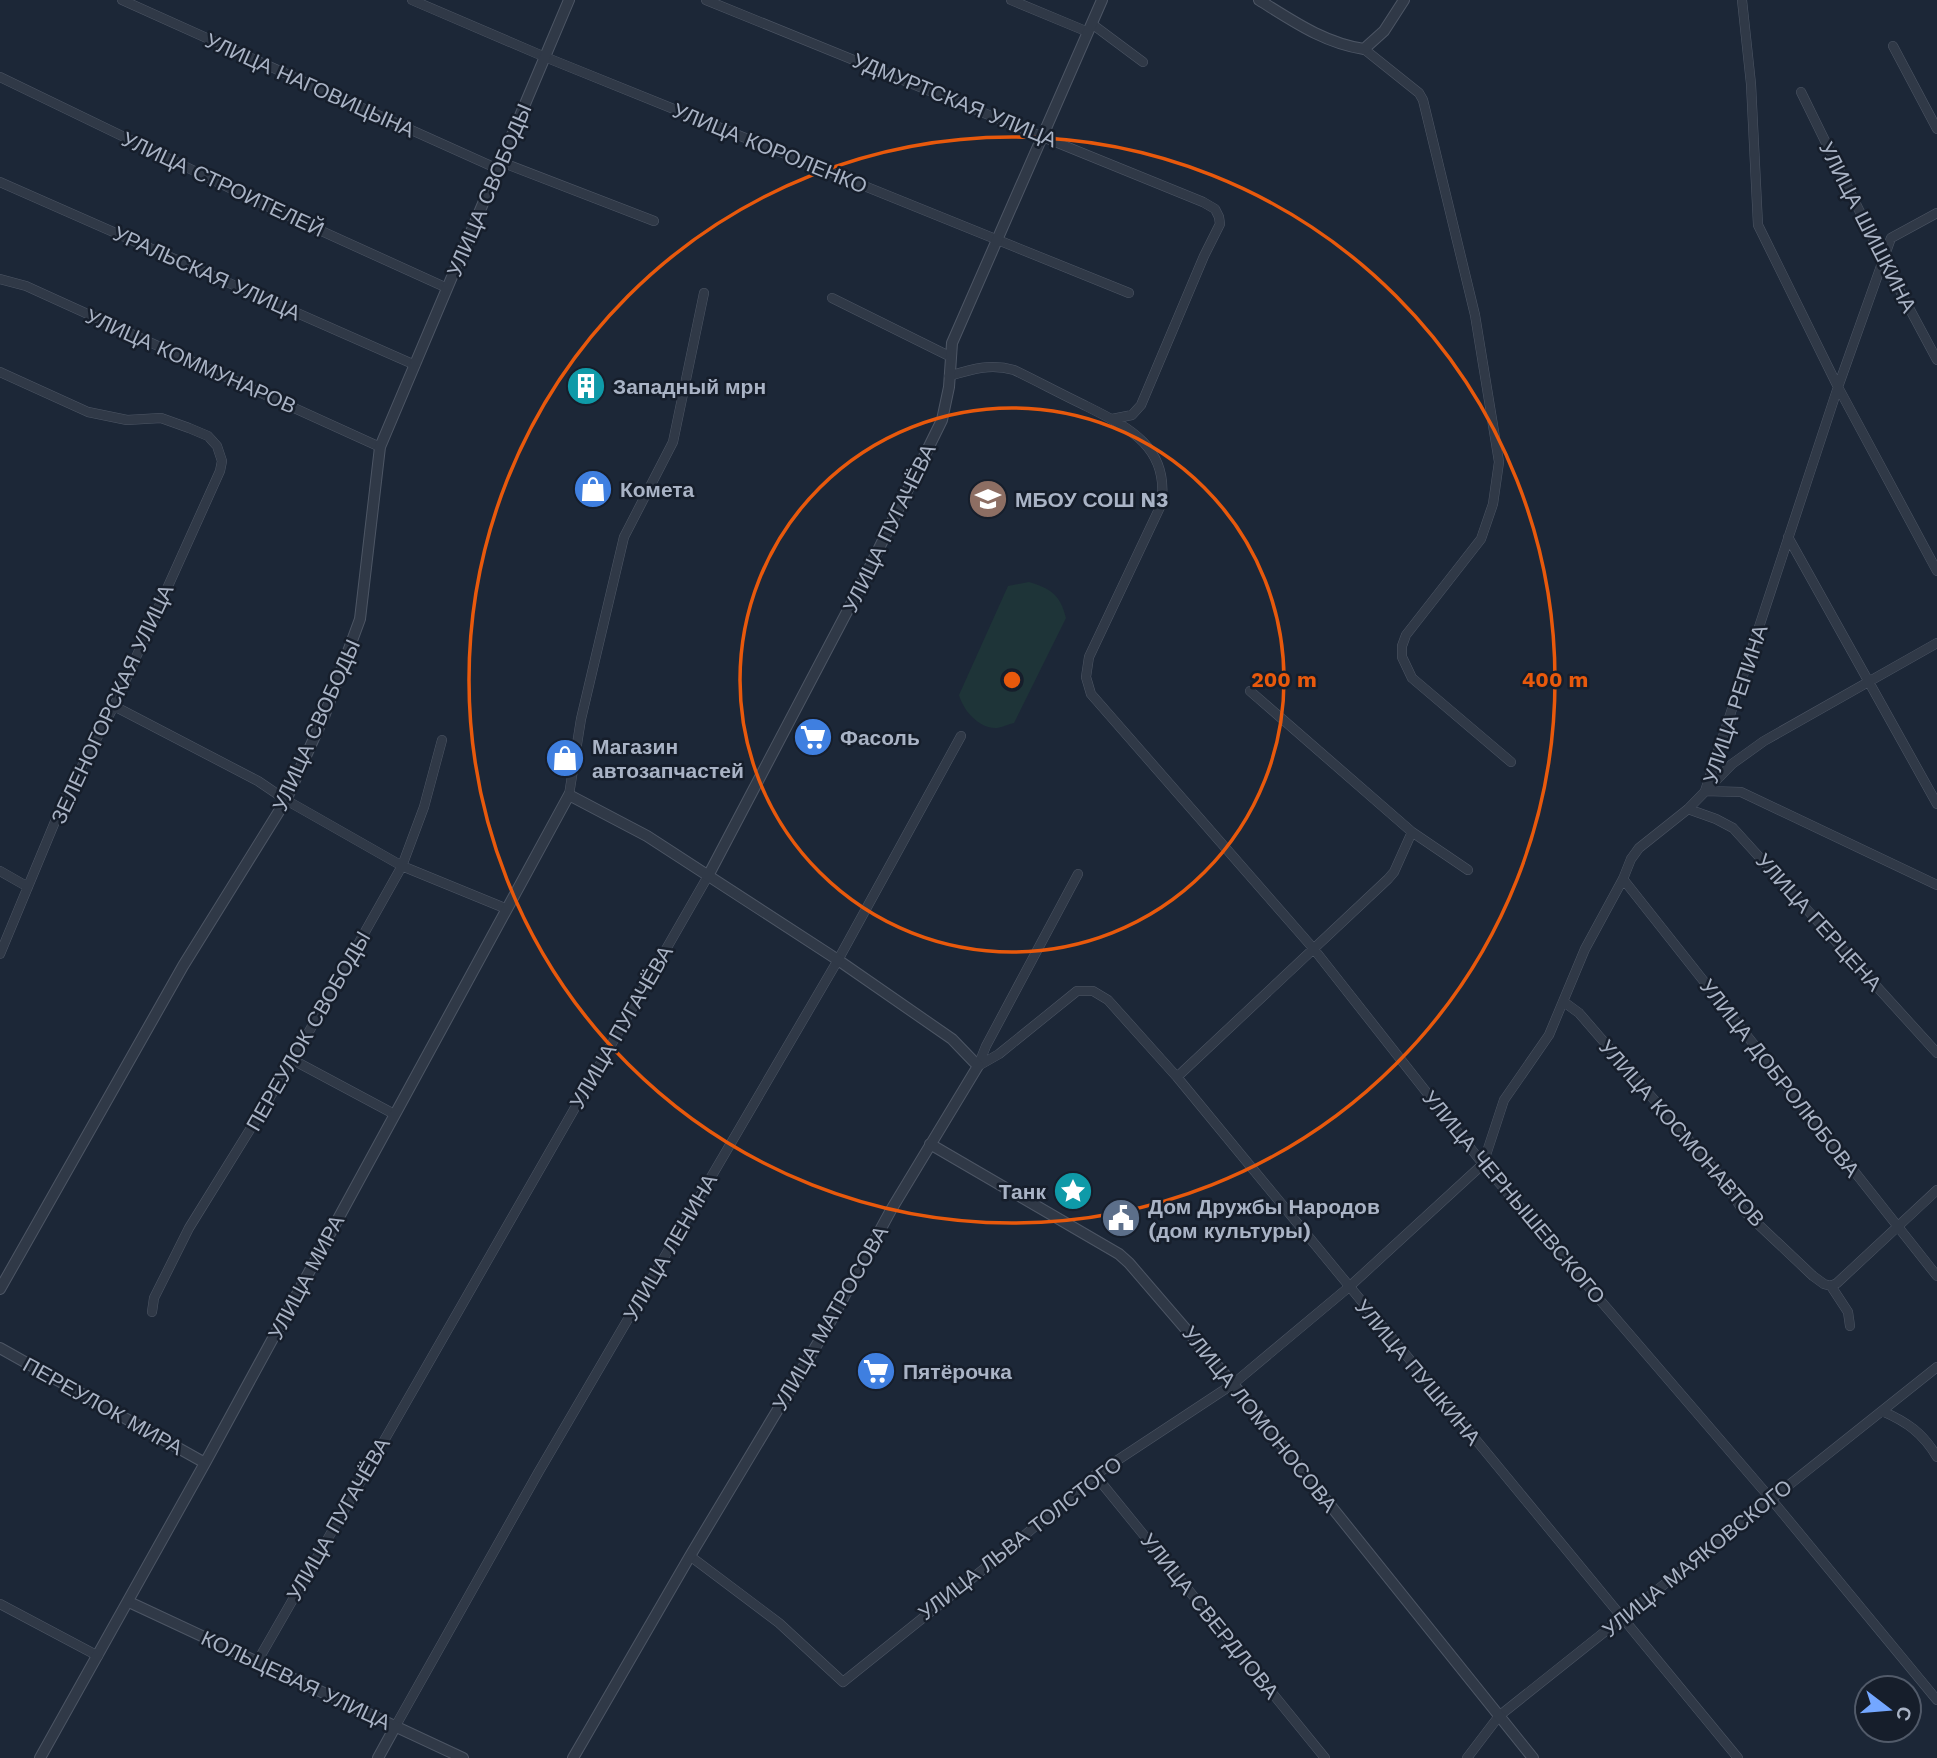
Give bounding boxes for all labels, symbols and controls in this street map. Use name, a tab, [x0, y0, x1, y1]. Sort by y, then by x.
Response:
street label: УЛИЦА НАГОВИЦЫНА	[202, 28, 418, 142]
street label: УДМУРТСКАЯ УЛИЦА	[849, 48, 1061, 152]
street label: УЛИЦА КОРОЛЕНКО	[669, 98, 871, 198]
street label: УЛИЦА СВОБОДЫ	[441, 100, 537, 280]
street label: УЛИЦА СТРОИТЕЛЕЙ	[118, 126, 328, 242]
street label: УЛИЦА ШИШКИНА	[1814, 137, 1922, 317]
street label: УРАЛЬСКАЯ УЛИЦА	[110, 220, 304, 326]
street label: УЛИЦА КОММУНАРОВ	[82, 303, 300, 419]
building icon: Западный мрн	[565, 365, 607, 407]
place label: Западный мрн	[613, 374, 766, 399]
street label: УЛИЦА ПУГАЧЁВА	[837, 440, 941, 616]
shop icon: Комета	[572, 468, 614, 510]
place label: Комета	[620, 477, 695, 502]
school or university icon: МБОУ СОШ N3	[967, 478, 1009, 520]
place label: МБОУ СОШ N3	[1015, 487, 1169, 512]
street label: ЗЕЛЕНОГОРСКАЯ УЛИЦА	[46, 580, 178, 828]
street label: УЛИЦА РЕПИНА	[1698, 621, 1772, 787]
street label: УЛИЦА СВОБОДЫ	[267, 635, 365, 815]
text: 200 m	[1251, 667, 1317, 692]
text: 400 m	[1522, 667, 1588, 692]
centre of rings	[1000, 668, 1024, 692]
supermarket icon: Фасоль	[792, 716, 834, 758]
place label: Фасоль	[840, 725, 920, 750]
place label: Магазин автозапчастей	[592, 734, 744, 783]
shop icon: Магазин автозапчастей	[544, 737, 586, 779]
street label: УЛИЦА ГЕРЦЕНА	[1751, 848, 1887, 996]
street label: ПЕРЕУЛОК СВОБОДЫ	[241, 927, 375, 1135]
street label: УЛИЦА ПУГАЧЁВА	[564, 941, 678, 1113]
street label: УЛИЦА ДОБРОЛЮБОВА	[1695, 974, 1865, 1182]
street label: УЛИЦА КОСМОНАВТОВ	[1594, 1034, 1770, 1232]
street label: УЛИЦА ЧЕРНЫШЕВСКОГО	[1417, 1085, 1611, 1309]
street label: УЛИЦА ЛЕНИНА	[618, 1169, 722, 1325]
place icon: Танк	[1052, 1170, 1094, 1212]
place label: Танк	[999, 1179, 1046, 1204]
place label: Дом Дружбы Народов (дом культуры)	[1148, 1194, 1380, 1243]
public building icon: Дом Дружбы Народов (дом культуры)	[1100, 1197, 1142, 1239]
street label: УЛИЦА МИРА	[263, 1210, 349, 1344]
street label: УЛИЦА МАТРОСОВА	[767, 1221, 893, 1415]
street label: УЛИЦА ПУШКИНА	[1350, 1294, 1486, 1450]
street label: УЛИЦА ЛОМОНОСОВА	[1177, 1321, 1343, 1517]
supermarket icon: Пятёрочка	[855, 1350, 897, 1392]
street label: ПЕРЕУЛОК МИРА	[19, 1352, 187, 1460]
place label: Пятёрочка	[903, 1359, 1012, 1384]
street label: УЛИЦА ПУГАЧЁВА	[281, 1433, 395, 1605]
street label: УЛИЦА ЛЬВА ТОЛСТОГО	[913, 1451, 1127, 1625]
street label: УЛИЦА МАЯКОВСКОГО	[1597, 1474, 1797, 1642]
street label: УЛИЦА СВЕРДЛОВА	[1136, 1528, 1284, 1704]
street label: КОЛЬЦЕВАЯ УЛИЦА	[197, 1625, 395, 1735]
north arrow	[1853, 1674, 1923, 1744]
text: С	[1891, 1704, 1917, 1724]

